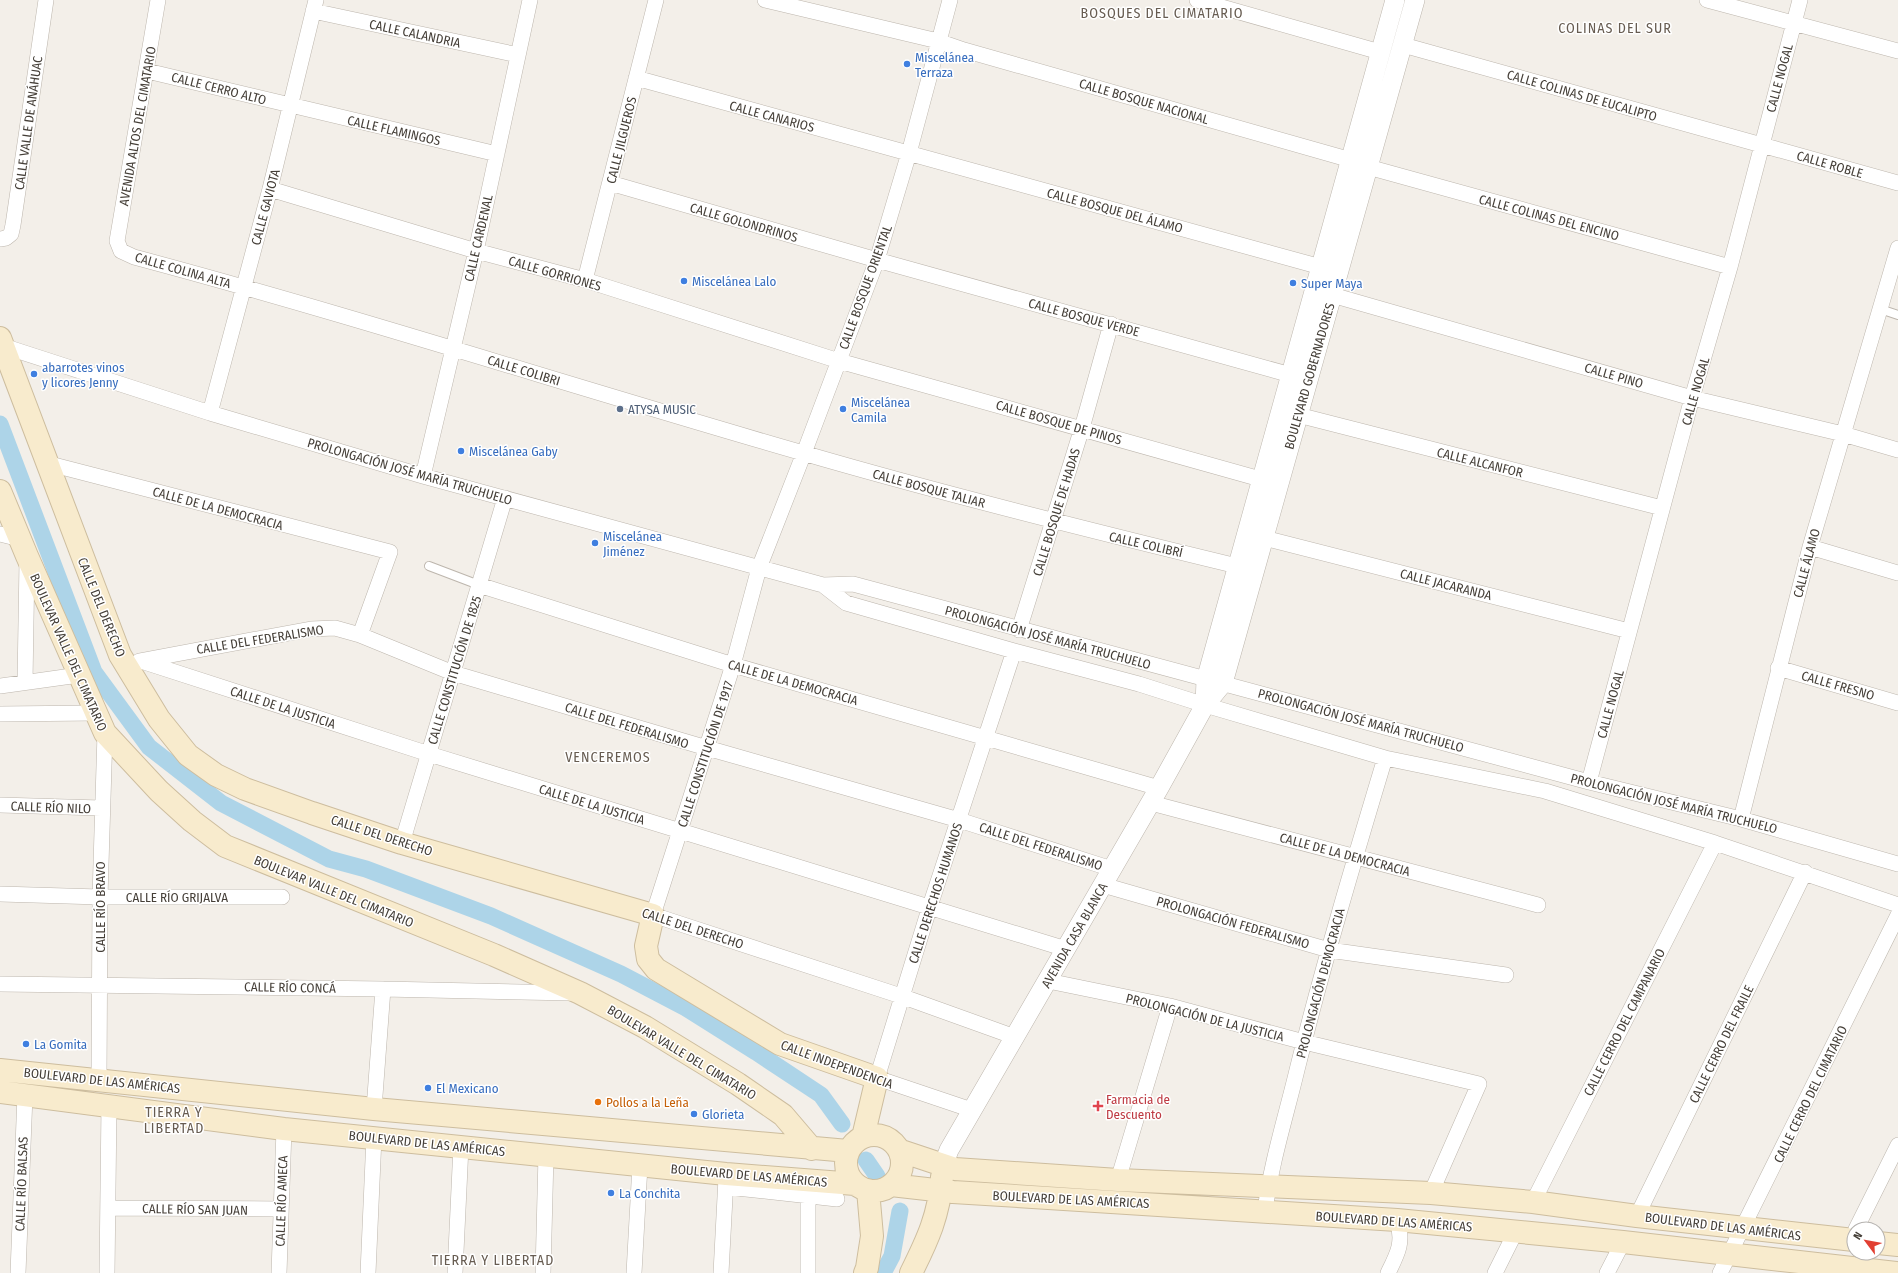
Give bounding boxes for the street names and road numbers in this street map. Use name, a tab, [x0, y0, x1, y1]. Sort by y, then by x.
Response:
street label: CALLE CALANDRIA	[368, 16, 462, 51]
street label: CALLE NOGAL	[1763, 42, 1796, 114]
street label: AVENIDA ALTOS DEL CIMATARIO	[116, 45, 159, 207]
street label: CALLE VALLE DE ANÁHUAC	[12, 55, 45, 191]
street label: CALLE COLINAS DE EUCALIPTO	[1505, 67, 1659, 124]
street label: CALLE CERRO ALTO	[170, 69, 268, 108]
street label: CALLE BOSQUE NACIONAL	[1077, 76, 1211, 127]
street label: CALLE JILGUEROS	[603, 95, 640, 185]
street label: CALLE CANARIOS	[728, 98, 816, 135]
street label: CALLE FLAMINGOS	[346, 112, 442, 148]
street label: CALLE ROBLE	[1795, 148, 1865, 181]
street label: CALLE GAVIOTA	[248, 167, 283, 247]
street label: CALLE BOSQUE DEL ÁLAMO	[1045, 185, 1184, 236]
street label: CALLE COLINAS DEL ENCINO	[1477, 192, 1621, 243]
street label: CALLE CARDENAL	[461, 193, 496, 283]
street label: CALLE GOLONDRINOS	[688, 200, 800, 245]
street label: CALLE BOSQUE ORIENTAL	[836, 223, 895, 351]
street label: CALLE COLINA ALTA	[133, 250, 233, 291]
street label: CALLE GORRIONES	[507, 253, 603, 294]
street label: CALLE BOSQUE VERDE	[1027, 295, 1141, 340]
street label: BOULEVARD GOBERNADORES	[1281, 301, 1338, 451]
street label: CALLE COLIBRI	[486, 352, 562, 389]
street label: CALLE NOGAL	[1679, 355, 1712, 427]
street label: CALLE PINO	[1583, 360, 1645, 391]
street label: CALLE BOSQUE DE PINOS	[994, 397, 1124, 448]
street label: PROLONGACIÓN JOSÉ MARÍA TRUCHUELO	[306, 435, 514, 508]
street label: CALLE ALCANFOR	[1435, 445, 1524, 480]
street label: CALLE BOSQUE DE HADAS	[1030, 446, 1083, 578]
street label: CALLE BOSQUE TALIAR	[871, 466, 987, 511]
street label: CALLE DE LA DEMOCRACIA	[151, 484, 285, 533]
street label: CALLE ÁLAMO	[1790, 527, 1823, 599]
street label: CALLE COLIBRÍ	[1107, 529, 1185, 560]
street label: CALLE DEL DERECHO	[75, 555, 128, 659]
street label: CALLE JACARANDA	[1399, 566, 1493, 603]
street label: BOULEVAR VALLE DEL CIMATARIO	[27, 571, 110, 733]
street label: CALLE CONSTITUCIÓN DE 1825	[425, 594, 484, 746]
street label: PROLONGACIÓN JOSÉ MARÍA TRUCHUELO	[943, 603, 1152, 672]
street label: CALLE DEL FEDERALISMO	[195, 622, 325, 657]
street label: CALLE DE LA DEMOCRACIA	[726, 657, 860, 708]
street label: CALLE NOGAL	[1594, 668, 1627, 740]
street label: CALLE FRESNO	[1800, 668, 1876, 703]
street label: CALLE CONSTITUCIÓN DE 1917	[675, 679, 736, 829]
street label: CALLE DE LA JUSTICIA	[228, 683, 338, 732]
street label: PROLONGACIÓN JOSÉ MARÍA TRUCHUELO	[1256, 686, 1465, 755]
street label: CALLE DEL FEDERALISMO	[563, 699, 691, 751]
street label: PROLONGACIÓN JOSÉ MARÍA TRUCHUELO	[1569, 771, 1779, 836]
street label: CALLE DE LA JUSTICIA	[537, 781, 647, 828]
street label: CALLE RÍO NILO	[11, 799, 91, 816]
street label: CALLE DEL DERECHO	[329, 812, 435, 859]
street label: CALLE DEL FEDERALISMO	[977, 819, 1104, 873]
street label: CALLE DERECHOS HUMANOS	[906, 821, 965, 965]
street label: CALLE DE LA DEMOCRACIA	[1278, 830, 1412, 879]
street label: BOULEVAR VALLE DEL CIMATARIO	[252, 852, 416, 930]
street label: CALLE RÍO BRAVO	[93, 861, 108, 953]
street label: AVENIDA CASA BLANCA	[1038, 880, 1111, 990]
street label: CALLE RÍO GRIJALVA	[126, 890, 228, 905]
street label: PROLONGACIÓN FEDERALISMO	[1155, 893, 1311, 952]
street label: CALLE DEL DERECHO	[640, 905, 746, 952]
street label: PROLONGACIÓN DEMOCRACIA	[1293, 906, 1348, 1060]
street label: CALLE CERRO DEL CAMPANARIO	[1581, 946, 1668, 1098]
street label: CALLE RÍO CONCÁ	[244, 979, 336, 996]
street label: CALLE CERRO DEL FRAILE	[1686, 983, 1757, 1106]
street label: PROLONGACIÓN DE LA JUSTICIA	[1124, 991, 1286, 1044]
street label: BOULEVAR VALLE DEL CIMATARIO	[605, 1002, 759, 1103]
street label: CALLE CERRO DEL CIMATARIO	[1771, 1023, 1850, 1165]
street label: CALLE INDEPENDENCIA	[779, 1037, 895, 1092]
street label: BOULEVARD DE LAS AMÉRICAS	[23, 1065, 181, 1096]
street label: BOULEVARD DE LAS AMÉRICAS	[348, 1128, 506, 1159]
street label: CALLE RÍO BALSAS	[12, 1136, 31, 1232]
street label: CALLE RÍO AMECA	[272, 1155, 291, 1247]
street label: BOULEVARD DE LAS AMÉRICAS	[670, 1161, 828, 1190]
street label: BOULEVARD DE LAS AMÉRICAS	[992, 1188, 1150, 1211]
street label: CALLE RÍO SAN JUAN	[142, 1201, 248, 1218]
street label: BOULEVARD DE LAS AMÉRICAS	[1315, 1209, 1473, 1234]
street label: BOULEVARD DE LAS AMÉRICAS	[1644, 1209, 1802, 1244]

